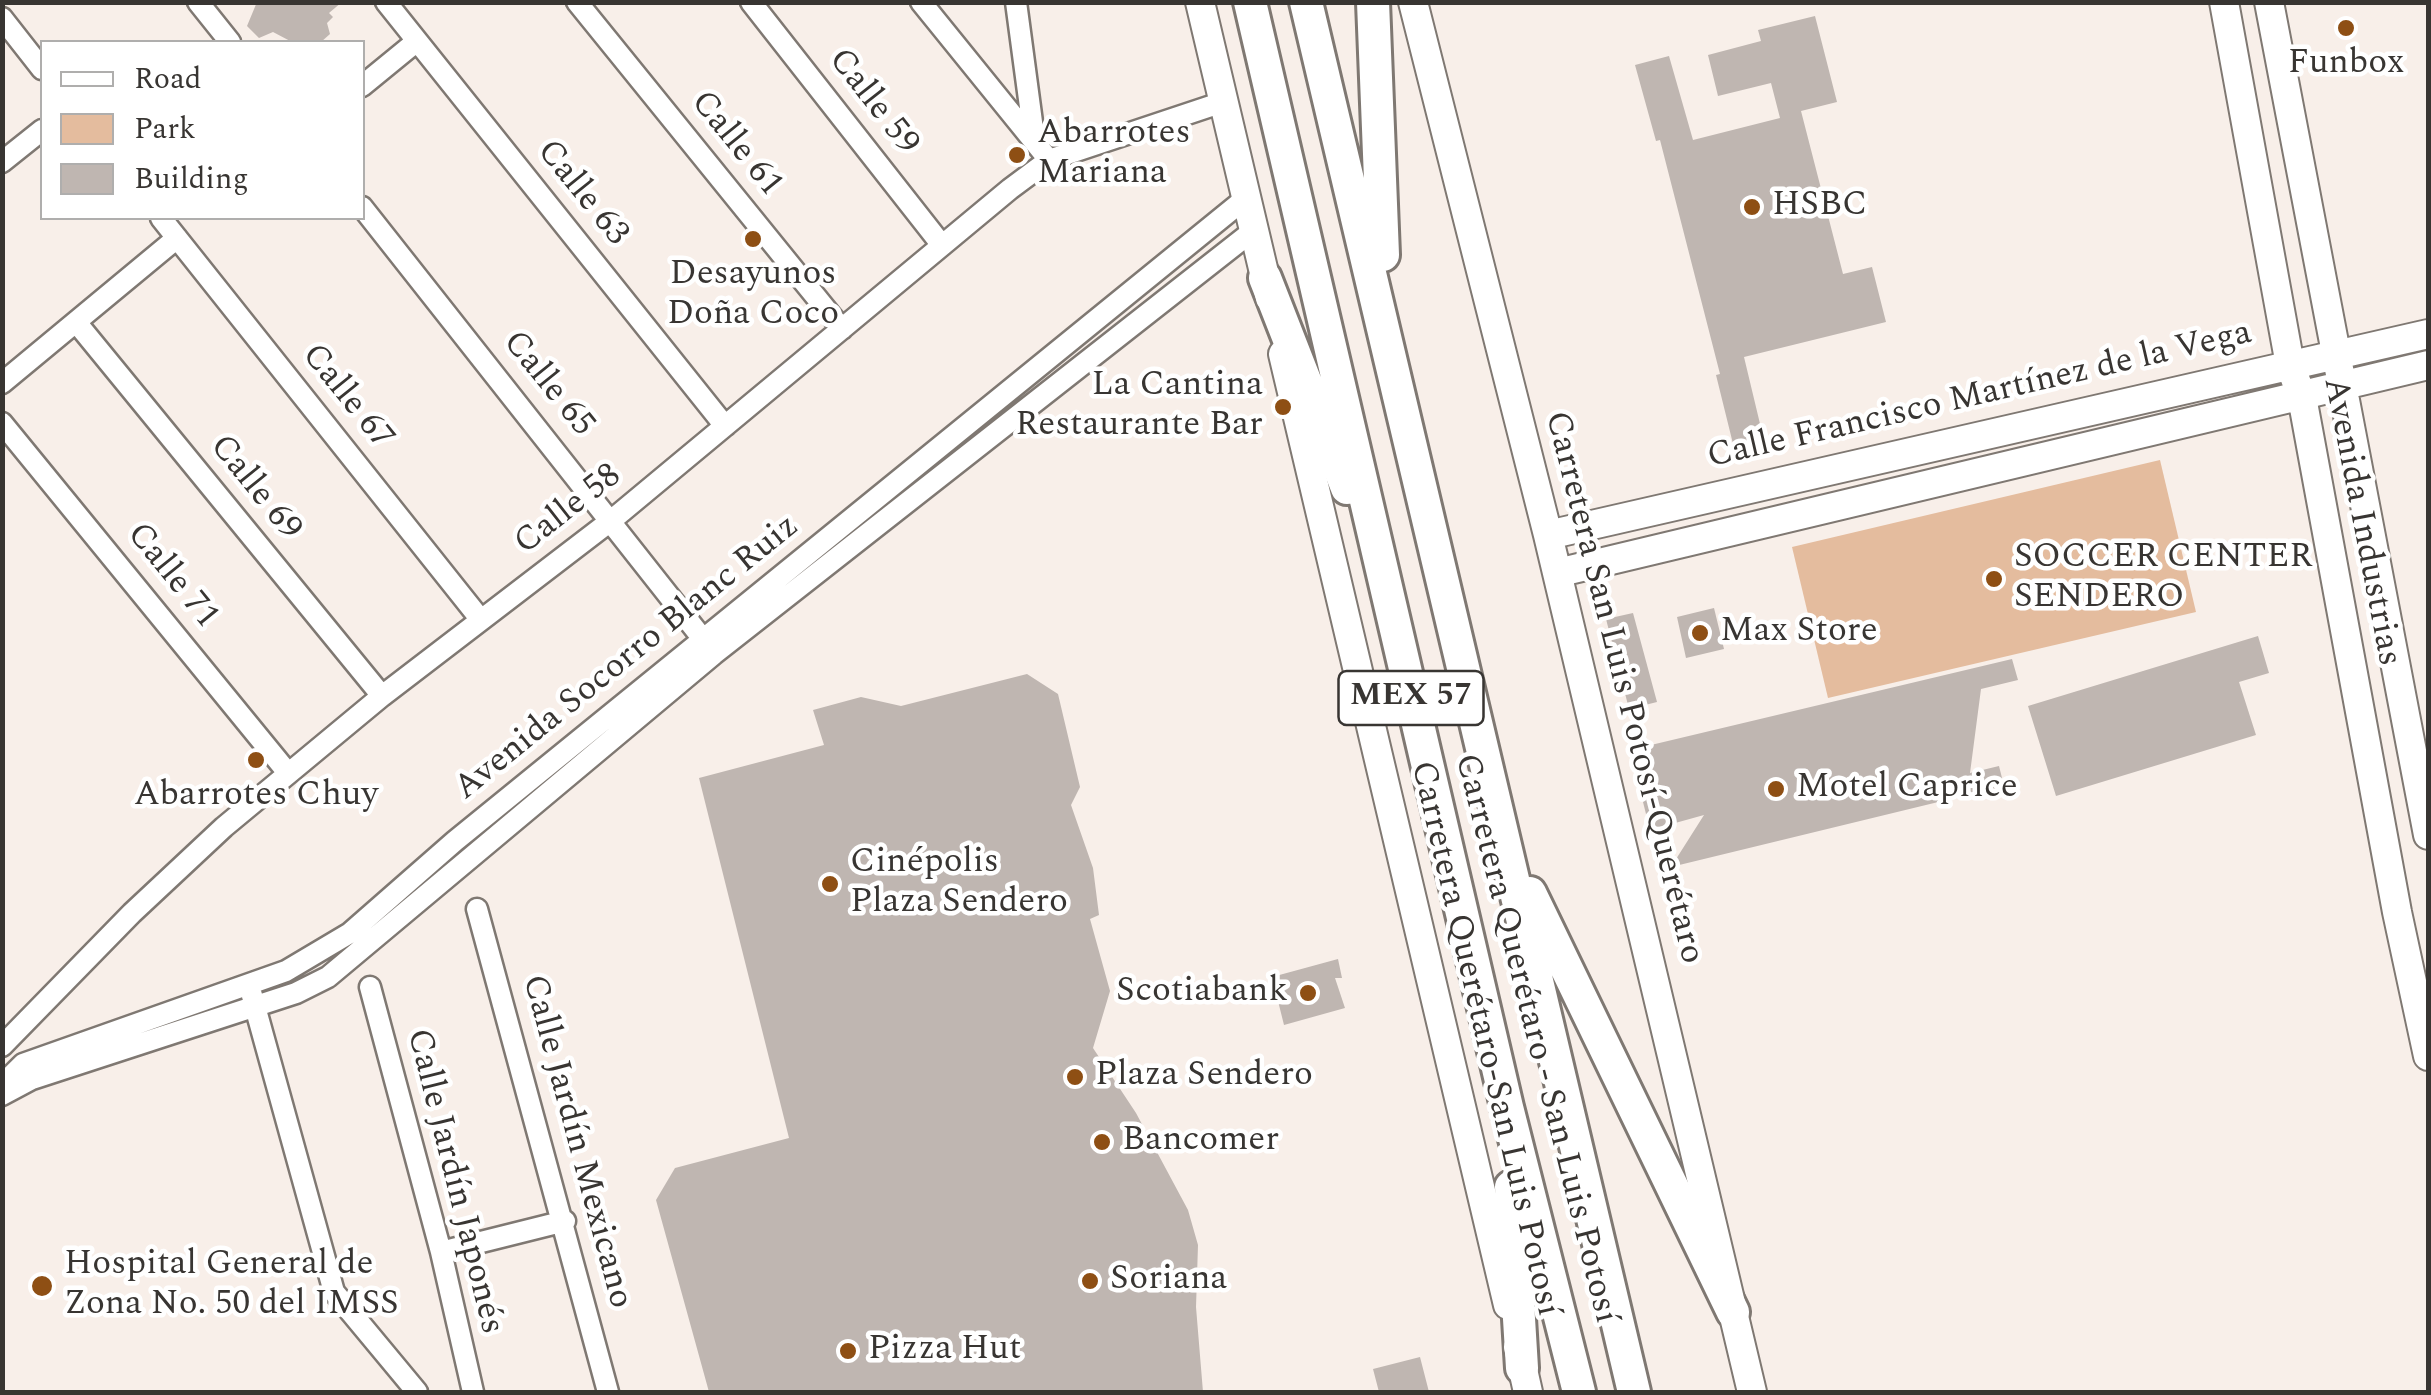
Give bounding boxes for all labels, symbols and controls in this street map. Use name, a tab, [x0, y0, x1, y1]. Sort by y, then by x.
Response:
marker: Funbox	[2335, 17, 2357, 39]
legend	[40, 40, 365, 220]
street label: Calle 59	[817, 41, 927, 165]
place label: Funbox	[2288, 44, 2404, 86]
text: Road	[134, 56, 202, 102]
street label: Calle 61	[680, 84, 790, 206]
text: Park	[134, 106, 196, 152]
place label: Abarrotes Mariana	[1037, 114, 1191, 196]
street label: Calle 63	[526, 133, 636, 255]
marker: Abarrotes Mariana	[1006, 144, 1028, 166]
text: Building	[134, 156, 249, 202]
place label: HSBC	[1772, 186, 1867, 228]
marker: HSBC	[1741, 196, 1763, 218]
marker: Desayunos Doña Coco	[742, 228, 764, 250]
place label: Desayunos Doña Coco	[667, 255, 839, 337]
street label: Calle Francisco Martínez de la Vega	[1704, 314, 2256, 480]
street label: Calle 65	[492, 324, 602, 446]
street label: Calle 67	[291, 337, 401, 459]
place label: La Cantina Restaurante Bar	[1015, 366, 1263, 448]
street label: Avenida Industrias	[2311, 374, 2409, 670]
marker: La Cantina Restaurante Bar	[1272, 396, 1294, 418]
street label: Carretera San Luis Potosí-Querétaro	[1533, 407, 1711, 969]
street label: Calle 69	[199, 428, 309, 550]
street label: Calle 58	[507, 456, 631, 566]
street label: Avenida Socorro Blanc Ruiz	[447, 507, 809, 811]
street label: Calle 71	[116, 516, 226, 638]
place label: SOCCER CENTER SENDERO	[2014, 538, 2312, 620]
marker: SOCCER CENTER SENDERO	[1983, 568, 2005, 590]
place label: Max Store	[1720, 612, 1878, 654]
marker: Max Store	[1689, 622, 1711, 644]
road number: MEX 57	[1338, 671, 1484, 725]
marker: Abarrotes Chuy	[245, 749, 267, 771]
street label: Carretera Querétaro - San Luis Potosí	[1443, 750, 1625, 1328]
street label: Carretera Querétaro-San Luis Potosí	[1399, 757, 1567, 1321]
place label: Motel Caprice	[1796, 768, 2018, 810]
place label: Abarrotes Chuy	[134, 776, 378, 818]
marker: Motel Caprice	[1765, 778, 1787, 800]
place label: Cinépolis Plaza Sendero	[850, 843, 1068, 925]
marker: Cinépolis Plaza Sendero	[819, 873, 841, 895]
street label: Calle Jardín Mexicano	[510, 971, 640, 1313]
place label: Scotiabank	[1116, 972, 1288, 1014]
marker: Scotiabank	[1297, 982, 1319, 1004]
street label: Calle Jardín Japonés	[395, 1025, 511, 1339]
place label: Plaza Sendero	[1095, 1056, 1313, 1098]
marker: Plaza Sendero	[1064, 1066, 1086, 1088]
place label: Bancomer	[1122, 1121, 1279, 1163]
marker: Bancomer	[1091, 1131, 1113, 1153]
place label: Hospital General de Zona No. 50 del IMSS	[64, 1245, 399, 1327]
place label: Soriana	[1110, 1260, 1227, 1302]
marker: Soriana	[1079, 1270, 1101, 1292]
marker: Hospital General de Zona No. 50 del IMSS	[29, 1273, 55, 1299]
place label: Pizza Hut	[868, 1330, 1021, 1372]
marker: Pizza Hut	[837, 1340, 859, 1362]

